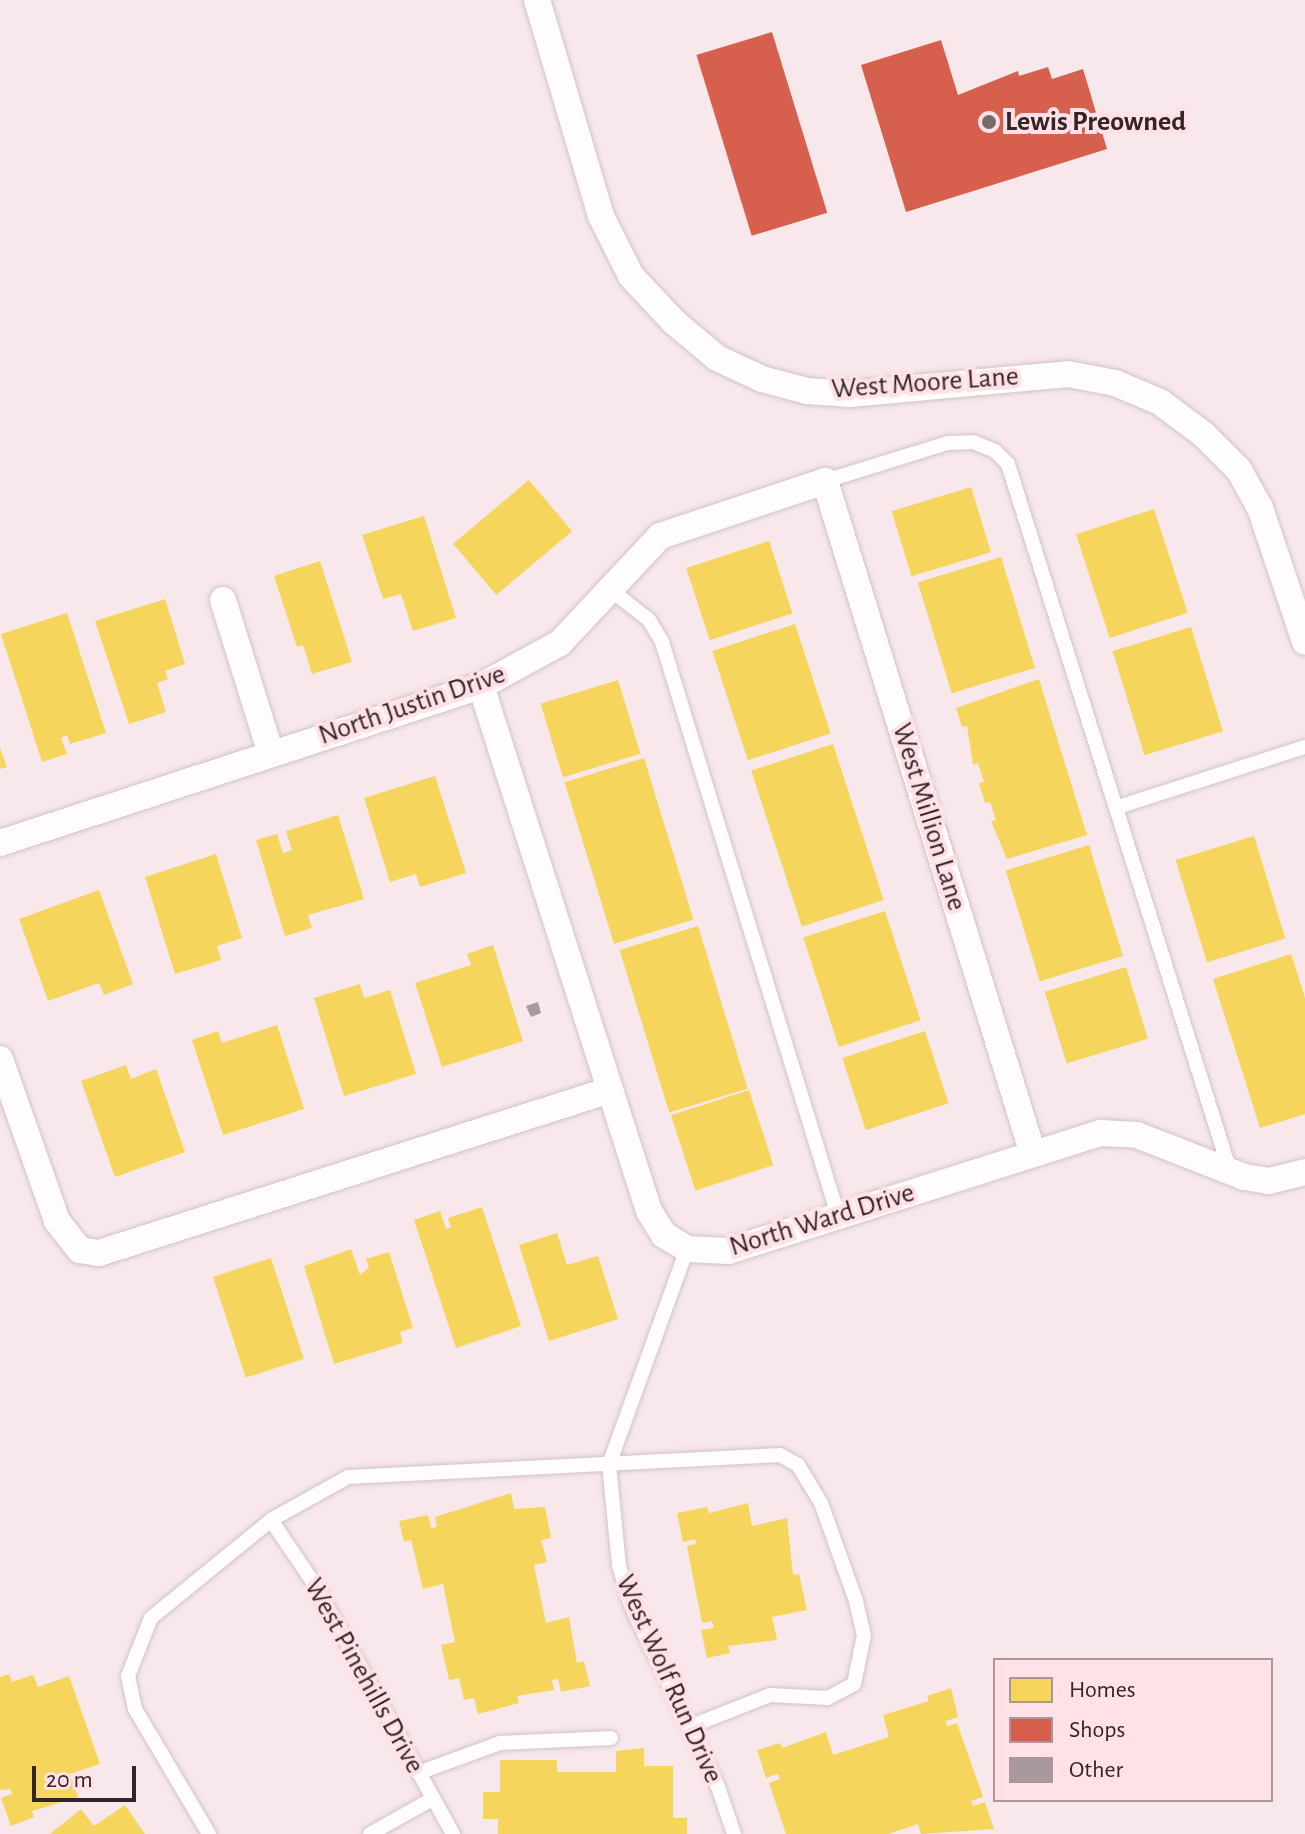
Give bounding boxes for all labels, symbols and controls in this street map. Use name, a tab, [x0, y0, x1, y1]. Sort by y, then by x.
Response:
place label: Lewis Preowned	[1005, 105, 1186, 139]
marker: Lewis Preowned	[980, 113, 998, 131]
street label: West Moore Lane	[830, 360, 1020, 406]
street label: North Justin Drive	[314, 657, 510, 753]
street label: West Million Lane	[885, 719, 973, 915]
street label: North Ward Drive	[725, 1176, 919, 1264]
street label: West Wolf Run Drive	[608, 1570, 730, 1788]
street label: West Pinehills Drive	[297, 1573, 431, 1779]
legend	[993, 1658, 1273, 1802]
text: Homes	[1069, 1678, 1136, 1702]
text: Shops	[1069, 1718, 1125, 1742]
scale bar	[36, 1750, 140, 1800]
text: Other	[1069, 1758, 1123, 1782]
text: 20 m	[46, 1768, 93, 1792]

